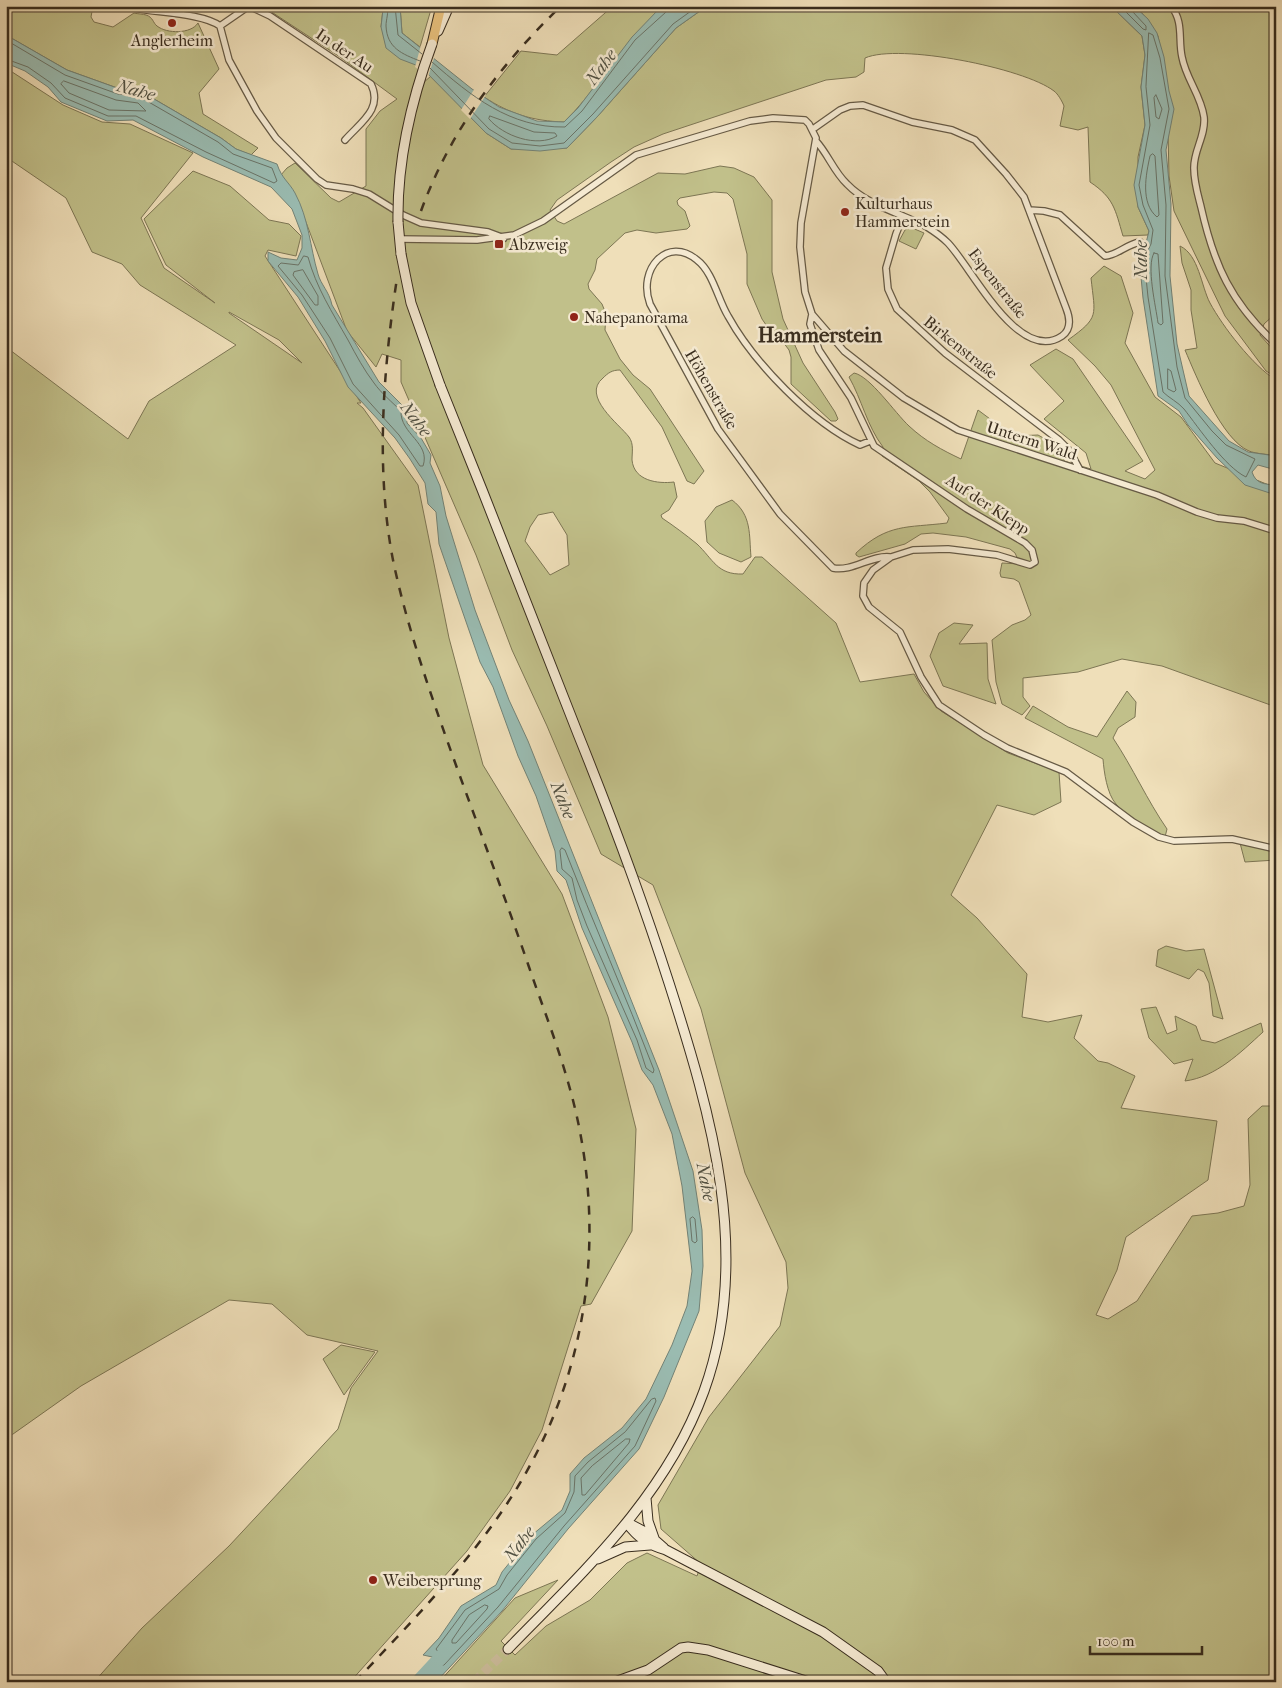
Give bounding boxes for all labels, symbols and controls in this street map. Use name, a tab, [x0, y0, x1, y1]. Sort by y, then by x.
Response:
marker: Anglerheim	[166, 17, 178, 29]
street label: In der Au	[312, 24, 377, 76]
place label: Anglerheim	[130, 31, 214, 50]
water label: Nahe	[581, 45, 622, 90]
water label: Nahe	[113, 75, 158, 106]
place label: Kulturhaus Hammerstein	[855, 194, 951, 231]
marker: Kulturhaus Hammerstein	[839, 206, 851, 218]
place label: Abzweig	[508, 235, 568, 254]
marker: Abzweig	[493, 238, 505, 250]
water label: Nahe	[1131, 240, 1152, 280]
street label: Espenstraße	[964, 244, 1031, 322]
place label: Nahepanorama	[584, 308, 689, 327]
marker: Nahepanorama	[568, 311, 580, 323]
street label: Birkenstraße	[920, 312, 1002, 383]
district label: Hammerstein	[758, 323, 883, 347]
street label: Höhenstraße	[681, 346, 742, 433]
water label: Nahe	[395, 397, 436, 442]
street label: Unterm Wald	[984, 417, 1080, 464]
street label: Auf der Klepp	[941, 470, 1033, 539]
water label: Nahe	[545, 777, 580, 823]
water label: Nahe	[691, 1160, 720, 1204]
water label: Nahe	[499, 1522, 540, 1567]
place label: Weibersprung	[382, 1571, 482, 1590]
marker: Weibersprung	[367, 1574, 379, 1586]
scale bar	[1090, 1623, 1202, 1655]
text: 100 m	[1097, 1632, 1135, 1650]

